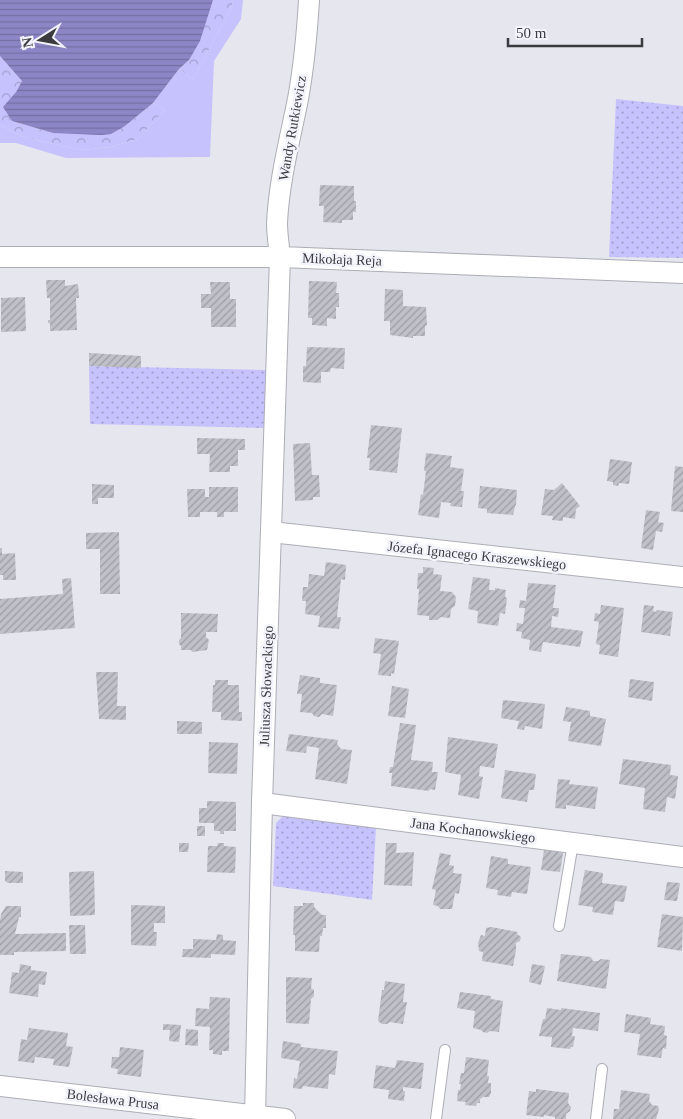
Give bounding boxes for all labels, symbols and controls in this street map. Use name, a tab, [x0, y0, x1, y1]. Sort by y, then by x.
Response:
north arrow	[15, 15, 65, 65]
scale bar	[508, 15, 642, 47]
text: 50 m	[516, 25, 547, 41]
text: N	[19, 36, 36, 49]
street label: Wandy Rutkiewicz	[276, 74, 309, 182]
street label: Mikołaja Reja	[302, 251, 383, 268]
street label: Józefa Ignacego Kraszewskiego	[387, 539, 567, 572]
street label: Juliusza Słowackiego	[257, 625, 276, 747]
street label: Jana Kochanowskiego	[410, 815, 536, 846]
street label: Bolesława Prusa	[66, 1086, 161, 1113]

